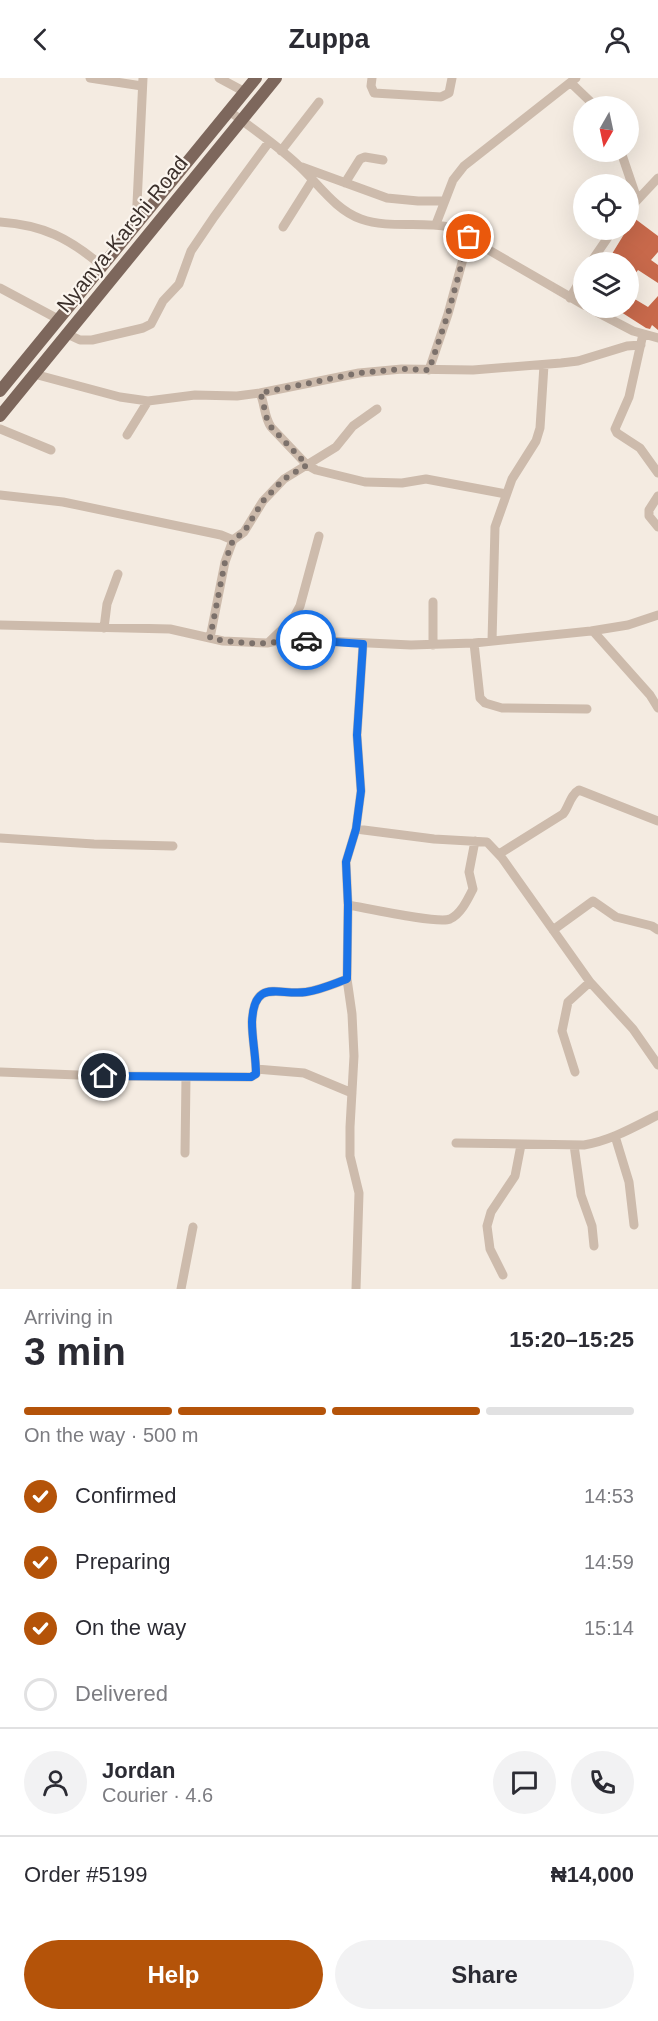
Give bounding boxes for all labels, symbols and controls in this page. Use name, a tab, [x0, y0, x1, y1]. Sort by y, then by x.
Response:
icon: back	[24, 23, 57, 56]
icon: person	[601, 23, 634, 56]
text: Zuppa	[289, 24, 370, 54]
north arrow	[573, 96, 639, 162]
map controls	[573, 96, 639, 318]
street label: Nyanya-Karshi Road	[52, 151, 192, 317]
button: locate	[573, 174, 639, 240]
pin	[443, 211, 494, 262]
icon: bag	[452, 220, 485, 253]
button: layers	[573, 252, 639, 318]
courier	[276, 610, 336, 670]
icon: car	[290, 624, 323, 657]
pin	[78, 1050, 129, 1101]
icon: home	[87, 1059, 120, 1092]
text: Arriving in	[24, 1306, 113, 1328]
text: 15:20–15:25	[509, 1327, 634, 1352]
text: 3 min	[24, 1330, 126, 1373]
text: On the way · 500 m	[24, 1424, 199, 1446]
icon: check	[24, 1480, 57, 1513]
text: Confirmed	[75, 1483, 176, 1508]
text: 14:53	[584, 1485, 634, 1507]
icon: check	[24, 1546, 57, 1579]
text: Preparing	[75, 1549, 170, 1574]
text: 14:59	[584, 1551, 634, 1573]
icon: check	[24, 1612, 57, 1645]
text: On the way	[75, 1615, 186, 1640]
text: 15:14	[584, 1617, 634, 1639]
text: Delivered	[75, 1681, 168, 1706]
button: person	[24, 1751, 87, 1814]
button: chat	[493, 1751, 556, 1814]
button: phone	[571, 1751, 634, 1814]
text: Jordan	[102, 1758, 175, 1783]
text: Courier · 4.6	[102, 1784, 213, 1806]
text: Order #5199	[24, 1862, 148, 1887]
text: ₦14,000	[551, 1862, 634, 1887]
button: Help	[24, 1940, 323, 2009]
button: Share	[335, 1940, 634, 2009]

